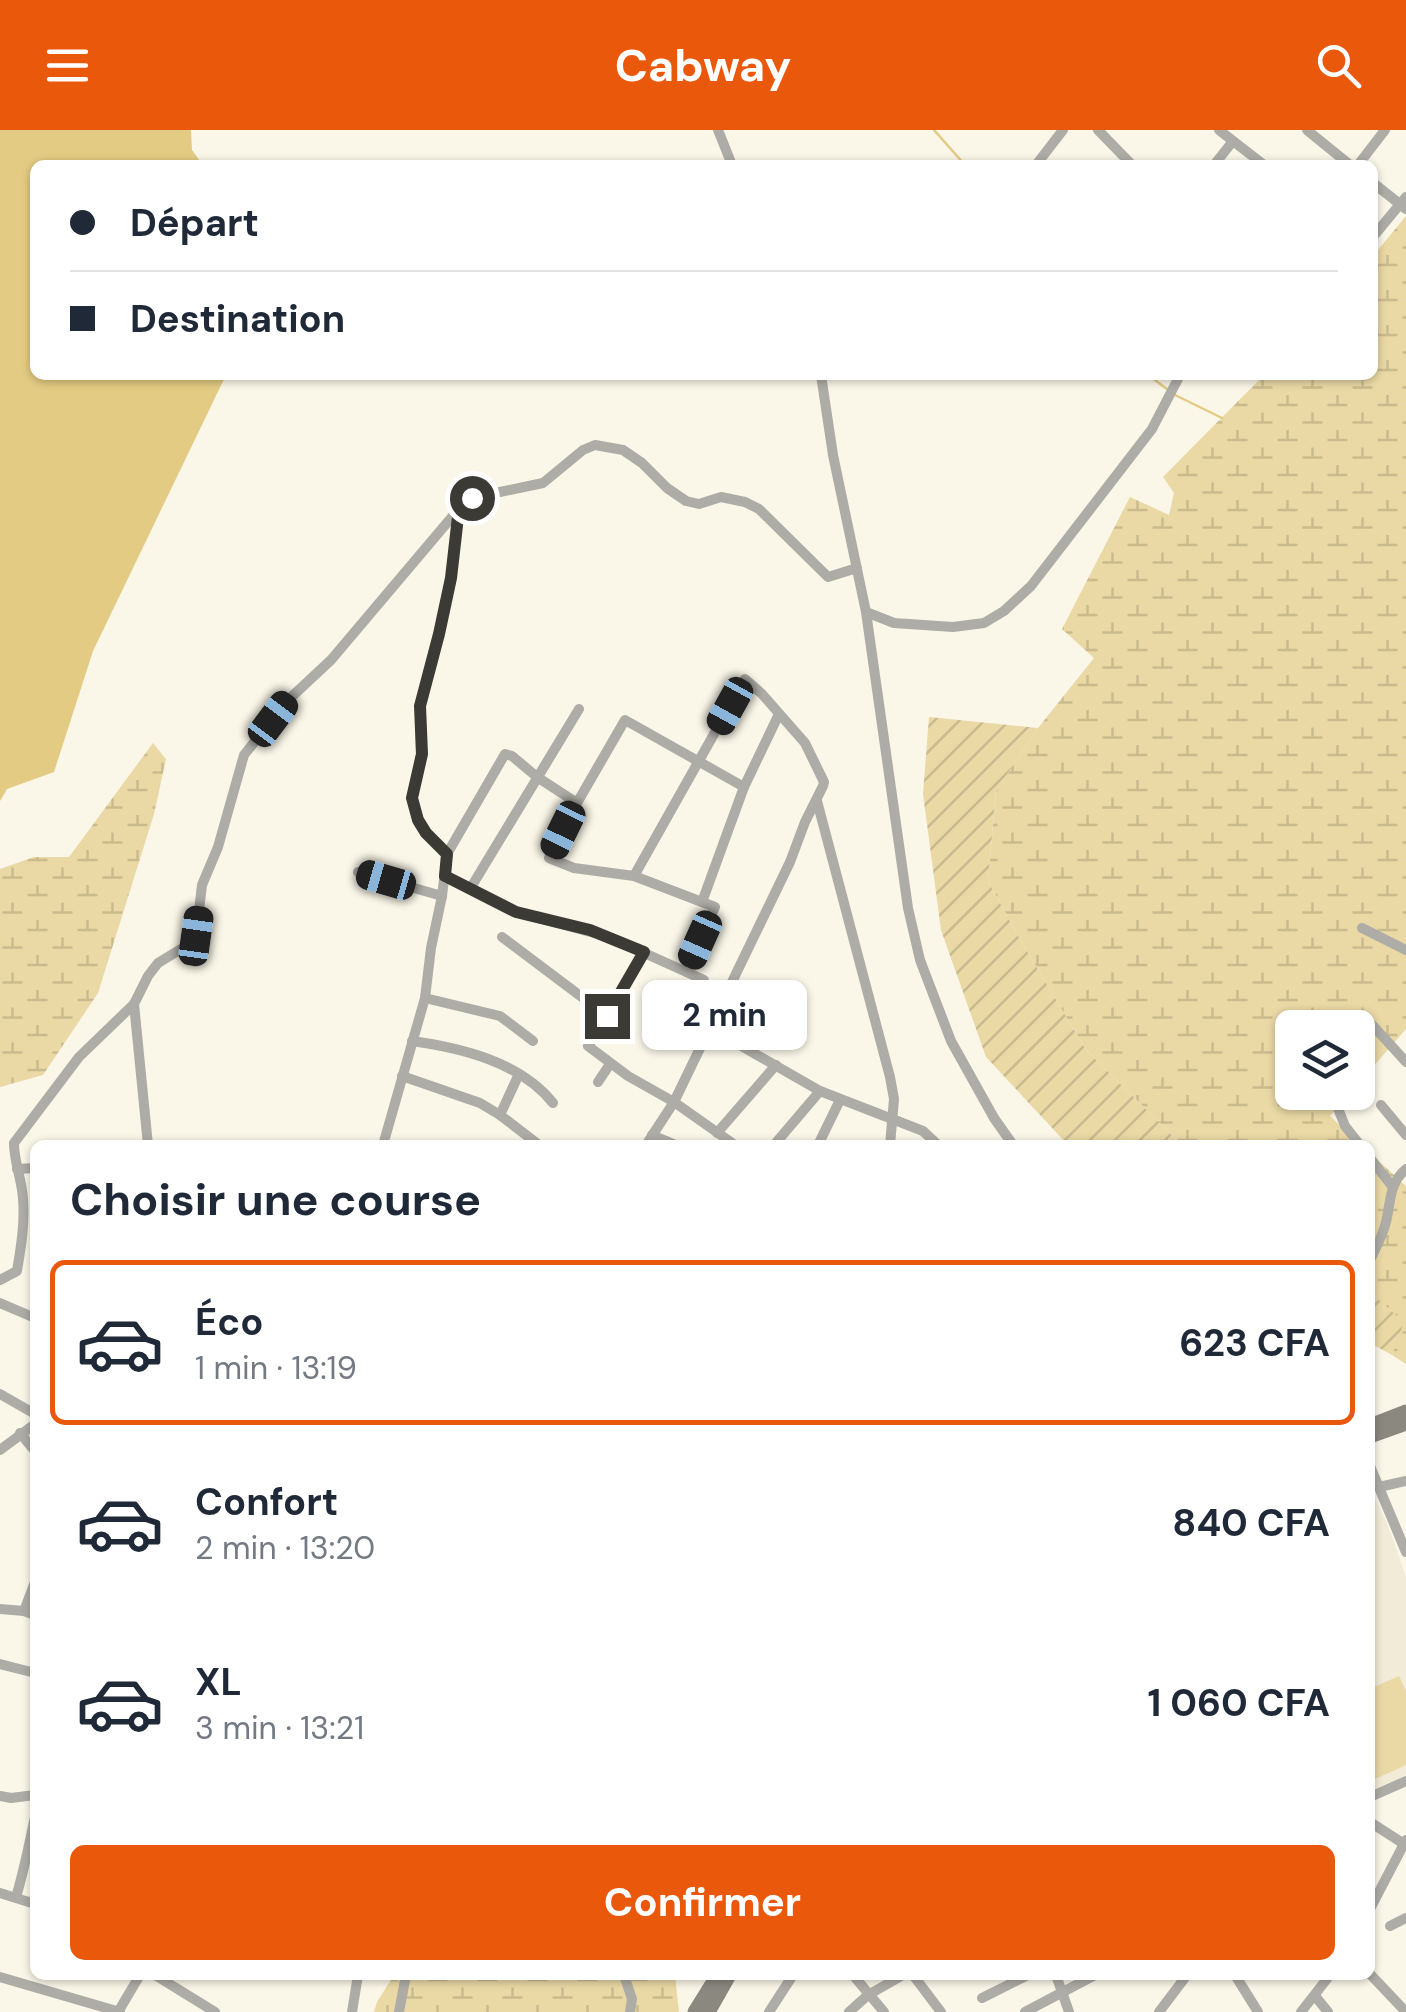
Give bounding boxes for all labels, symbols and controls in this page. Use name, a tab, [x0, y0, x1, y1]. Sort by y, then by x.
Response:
text: Cabway	[615, 36, 791, 95]
icon: menu	[40, 38, 95, 93]
icon: search	[1311, 38, 1366, 93]
text: Départ	[130, 198, 259, 248]
text: Destination	[130, 294, 345, 344]
route start	[450, 476, 495, 521]
car	[702, 672, 758, 740]
car	[243, 686, 303, 752]
car	[536, 796, 590, 864]
car	[353, 857, 419, 903]
car	[177, 904, 215, 968]
car	[674, 906, 726, 974]
callout: 2 min	[642, 981, 807, 1051]
route end	[585, 994, 630, 1039]
text: 2 min	[682, 994, 767, 1036]
map controls	[1275, 1010, 1375, 1110]
button: layers	[1275, 1010, 1375, 1110]
text: Choisir une course	[70, 1170, 481, 1229]
text: Éco	[195, 1297, 263, 1347]
icon: car	[75, 1298, 165, 1388]
text: 623 CFA	[1179, 1318, 1330, 1368]
text: 1 min · 13:19	[195, 1347, 357, 1389]
text: Confort	[195, 1477, 338, 1527]
icon: car	[75, 1478, 165, 1568]
text: 840 CFA	[1172, 1498, 1330, 1548]
text: 2 min · 13:20	[195, 1527, 375, 1569]
text: XL	[195, 1657, 242, 1707]
icon: car	[75, 1658, 165, 1748]
text: 1 060 CFA	[1147, 1678, 1330, 1728]
text: 3 min · 13:21	[195, 1707, 364, 1749]
button: Confirmer	[70, 1845, 1335, 1960]

